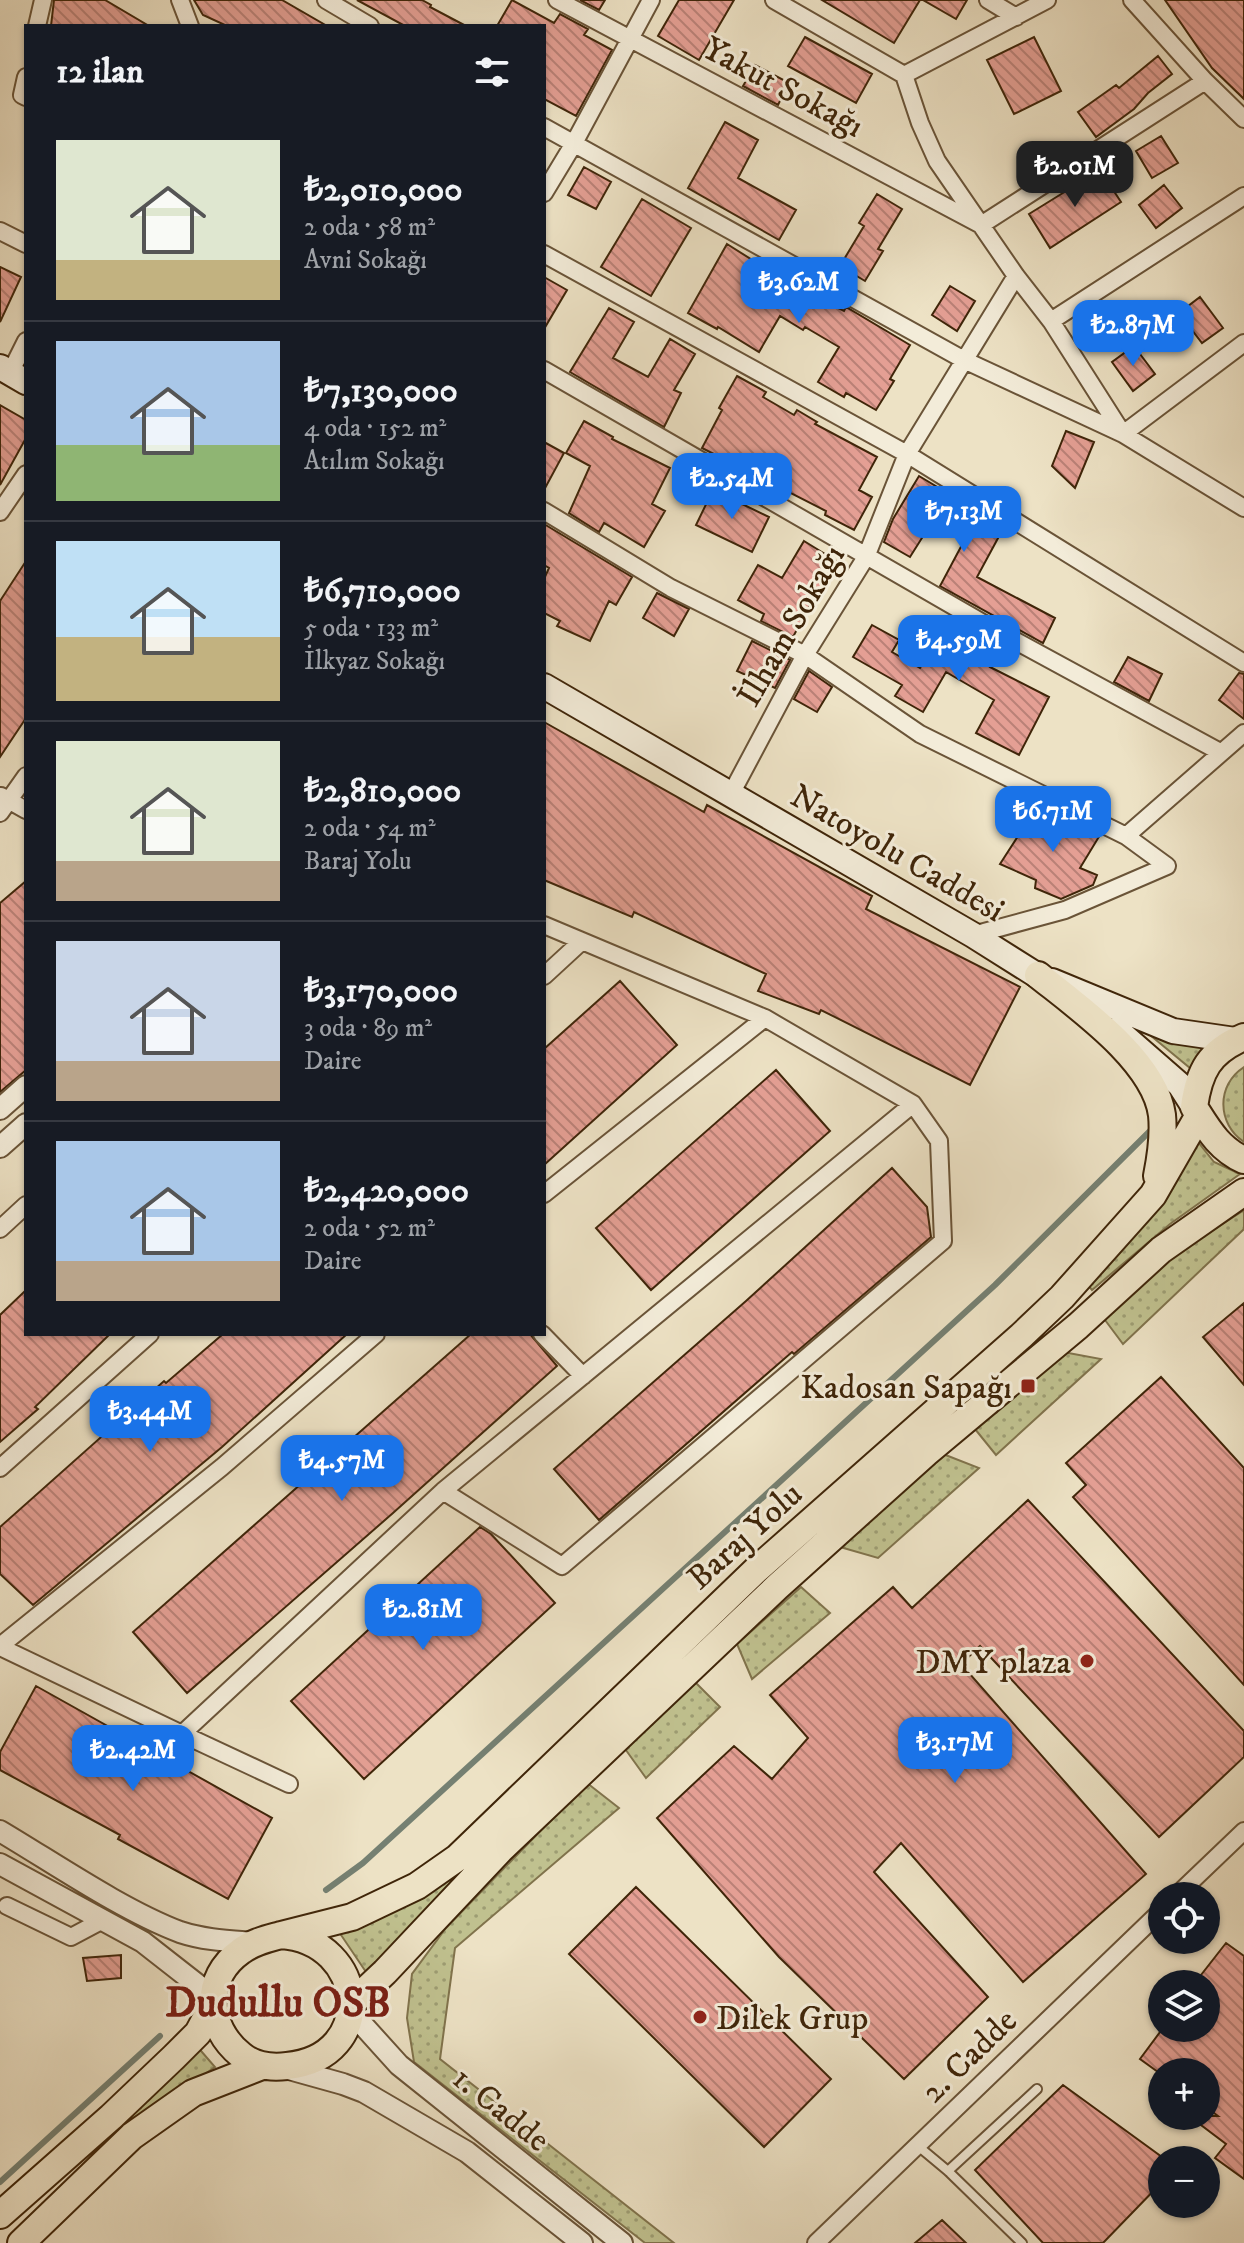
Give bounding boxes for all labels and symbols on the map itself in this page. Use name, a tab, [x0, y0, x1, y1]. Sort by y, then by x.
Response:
street label: Yakut Sokağı	[696, 28, 871, 148]
pin: ₺2.01M	[1010, 141, 1140, 209]
pin: ₺3.62M	[734, 257, 864, 325]
pin: ₺2.87M	[1068, 300, 1198, 368]
pin: ₺2.54M	[667, 453, 797, 521]
pin: ₺7.13M	[899, 486, 1029, 554]
street label: İlham Sokağı	[728, 537, 855, 715]
pin: ₺4.59M	[894, 615, 1024, 683]
street label: Natoyolu Caddesi	[782, 775, 1012, 932]
pin: ₺6.71M	[988, 786, 1118, 854]
place label: Kadosan Sapağı	[800, 1367, 1012, 1409]
marker: Kadosan Sapağı	[1019, 1377, 1037, 1395]
pin: ₺3.44M	[85, 1386, 215, 1454]
pin: ₺4.57M	[277, 1435, 407, 1503]
street label: Baraj Yolu	[679, 1474, 812, 1599]
pin: ₺2.81M	[358, 1584, 488, 1652]
place label: DMY plaza	[915, 1642, 1072, 1684]
marker: DMY plaza	[1078, 1652, 1096, 1670]
pin: ₺3.17M	[890, 1717, 1020, 1785]
pin: ₺2.42M	[68, 1725, 198, 1793]
district label: Dudullu OSB	[165, 1978, 391, 2030]
place label: Dilek Grup	[716, 1998, 868, 2040]
street label: 2. Cadde	[912, 2000, 1026, 2112]
marker: Dilek Grup	[691, 2008, 709, 2026]
street label: 1. Cadde	[444, 2058, 558, 2161]

